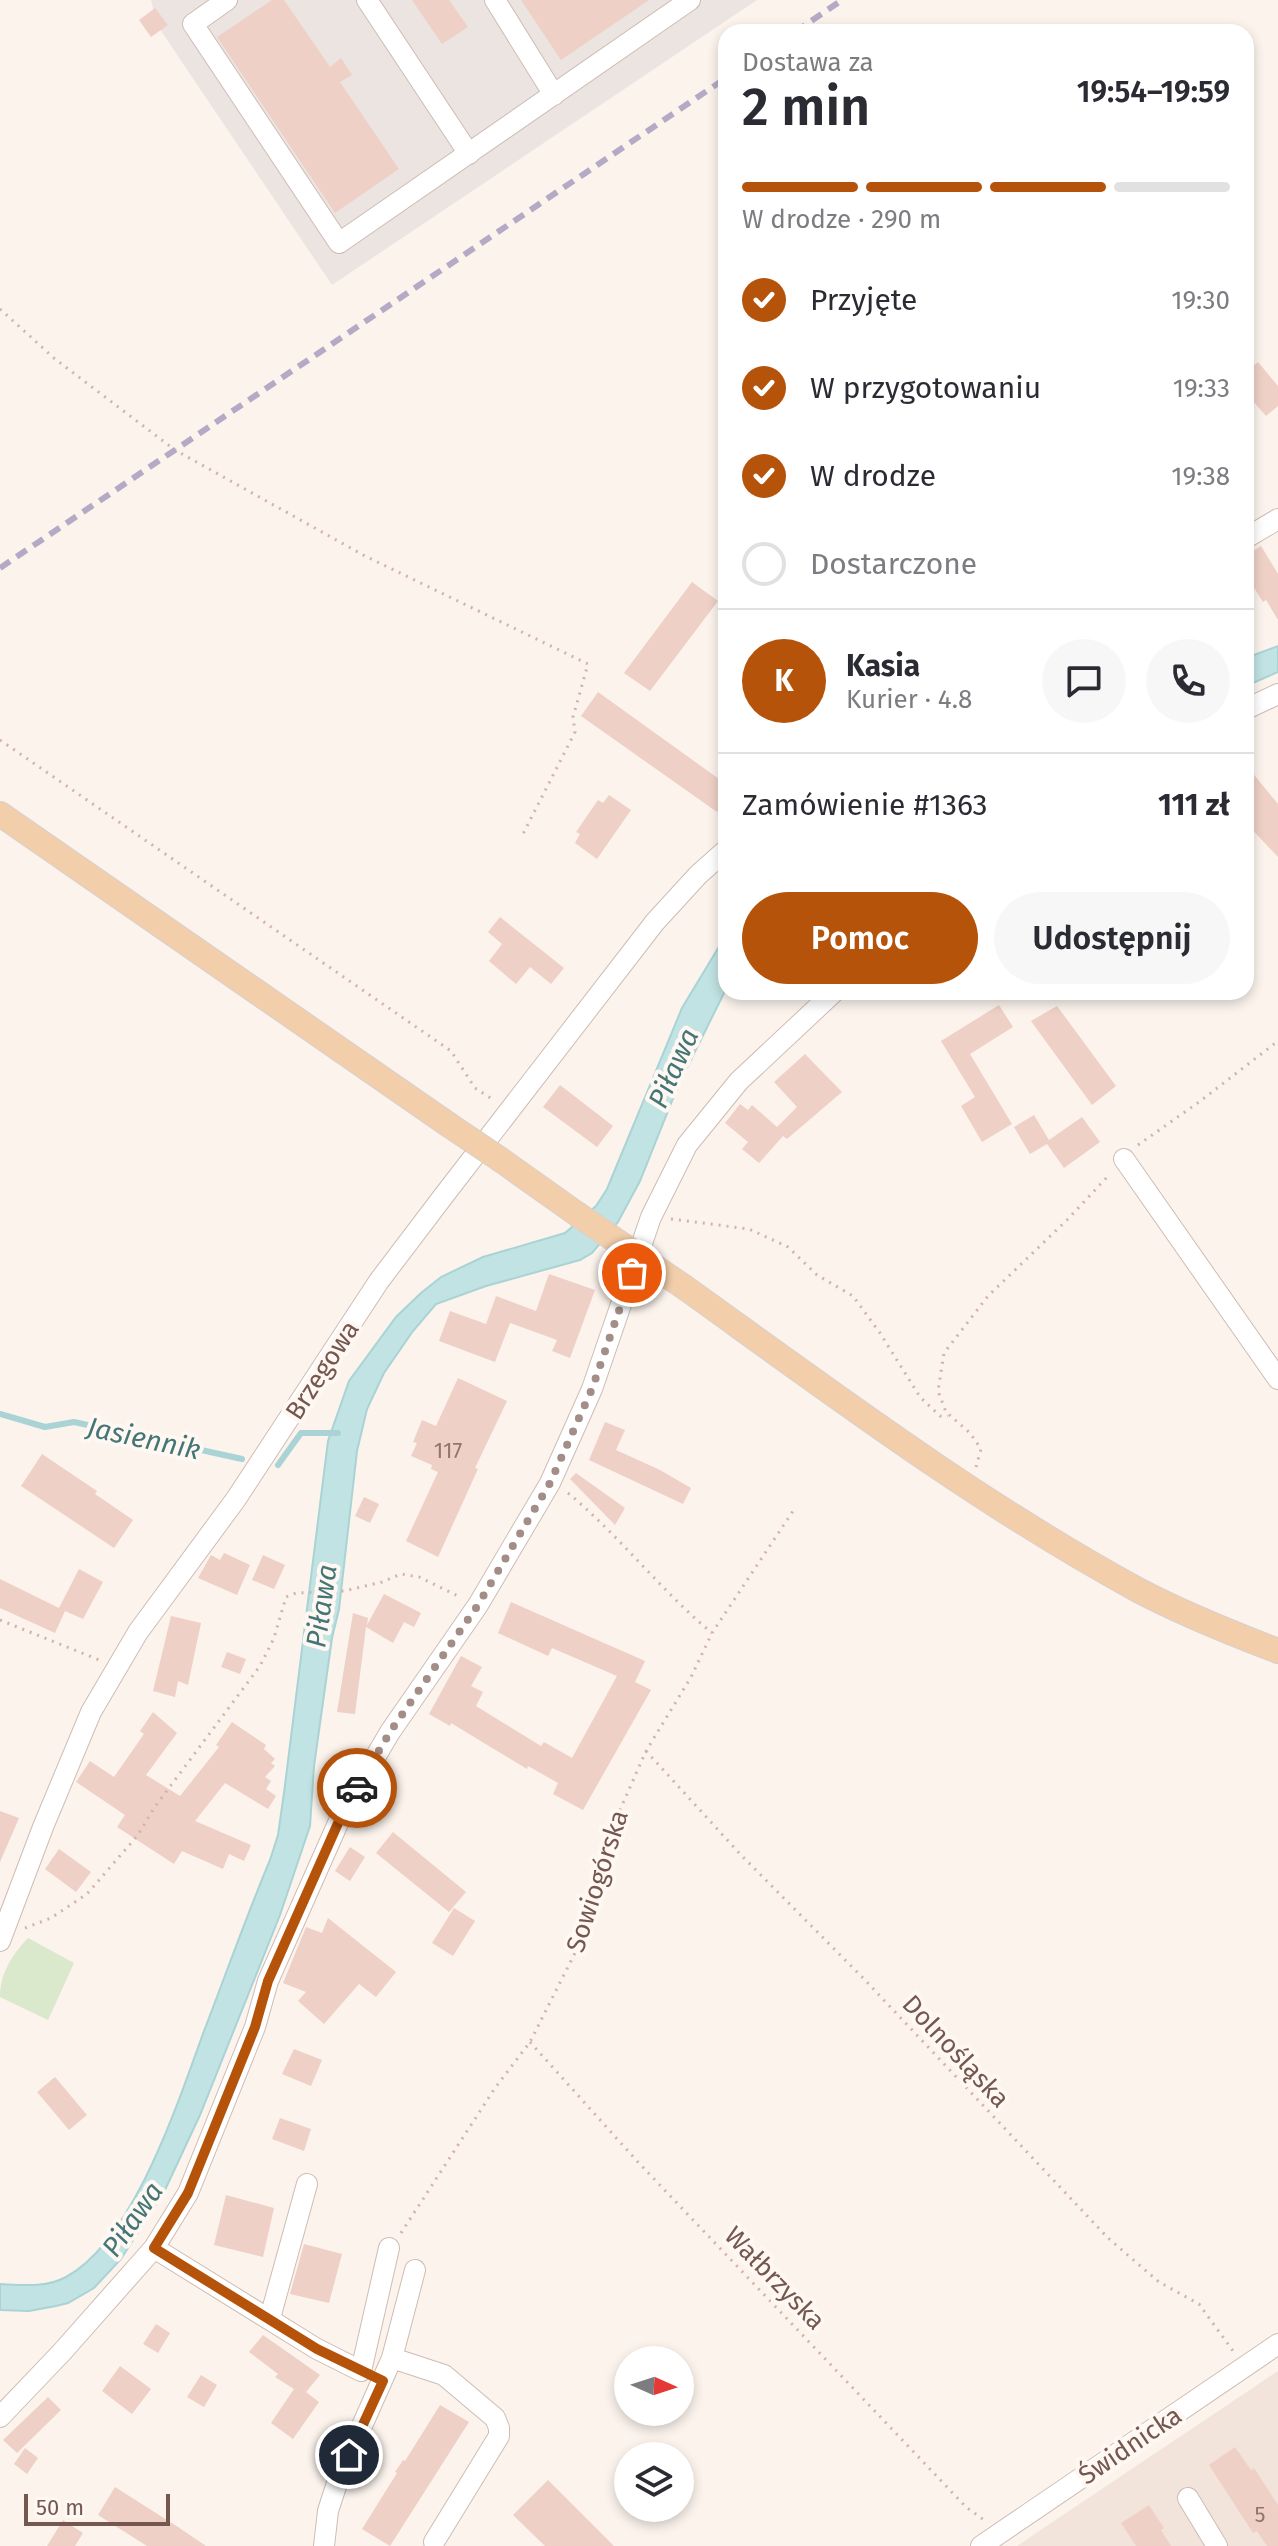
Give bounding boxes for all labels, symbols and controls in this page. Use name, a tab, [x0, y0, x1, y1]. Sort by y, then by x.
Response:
text: Dostawa za	[742, 47, 874, 78]
text: 19:54–19:59	[1077, 74, 1230, 110]
text: 2 min	[742, 76, 870, 139]
text: W drodze · 290 m	[742, 204, 941, 235]
icon: check	[742, 278, 786, 322]
text: Przyjęte	[810, 282, 917, 318]
text: 19:30	[1171, 285, 1230, 316]
icon: check	[742, 366, 786, 410]
text: W przygotowaniu	[810, 370, 1041, 406]
text: 19:33	[1173, 373, 1230, 404]
icon: check	[742, 454, 786, 498]
text: W drodze	[810, 458, 936, 494]
text: 19:38	[1171, 461, 1230, 492]
text: Dostarczone	[810, 546, 977, 582]
button: chat	[1042, 639, 1126, 723]
button: phone	[1146, 639, 1230, 723]
text: Kasia	[846, 648, 920, 684]
text: K	[775, 663, 794, 699]
text: Kurier · 4.8	[846, 684, 972, 715]
text: Zamówienie #1363	[742, 787, 988, 823]
text: 111 zł	[1158, 787, 1230, 823]
button: Pomoc	[742, 892, 978, 984]
button: Udostępnij	[994, 892, 1230, 984]
water label: Piława	[641, 1023, 706, 1113]
pin	[598, 1239, 666, 1307]
icon: bag	[610, 1251, 654, 1295]
street label: Brzegowa	[279, 1315, 366, 1426]
water label: Jasiennik	[82, 1410, 204, 1467]
house number: 117	[434, 1437, 462, 1464]
water label: Piława	[299, 1562, 344, 1650]
courier	[317, 1748, 397, 1828]
icon: car	[335, 1766, 379, 1810]
street label: Sowiogórska	[560, 1806, 635, 1956]
street label: Dolnośląska	[896, 1989, 1016, 2114]
water label: Piława	[95, 2176, 170, 2263]
street label: Wałbrzyska	[718, 2220, 831, 2336]
north arrow	[614, 2346, 694, 2426]
map controls	[614, 2346, 694, 2522]
street label: Świdnicka	[1073, 2400, 1188, 2491]
pin	[315, 2421, 383, 2489]
icon: home	[327, 2433, 371, 2477]
button: layers	[614, 2442, 694, 2522]
scale bar	[24, 2490, 170, 2526]
text: 50 m	[36, 2494, 84, 2521]
house number: 5	[1254, 2501, 1266, 2528]

